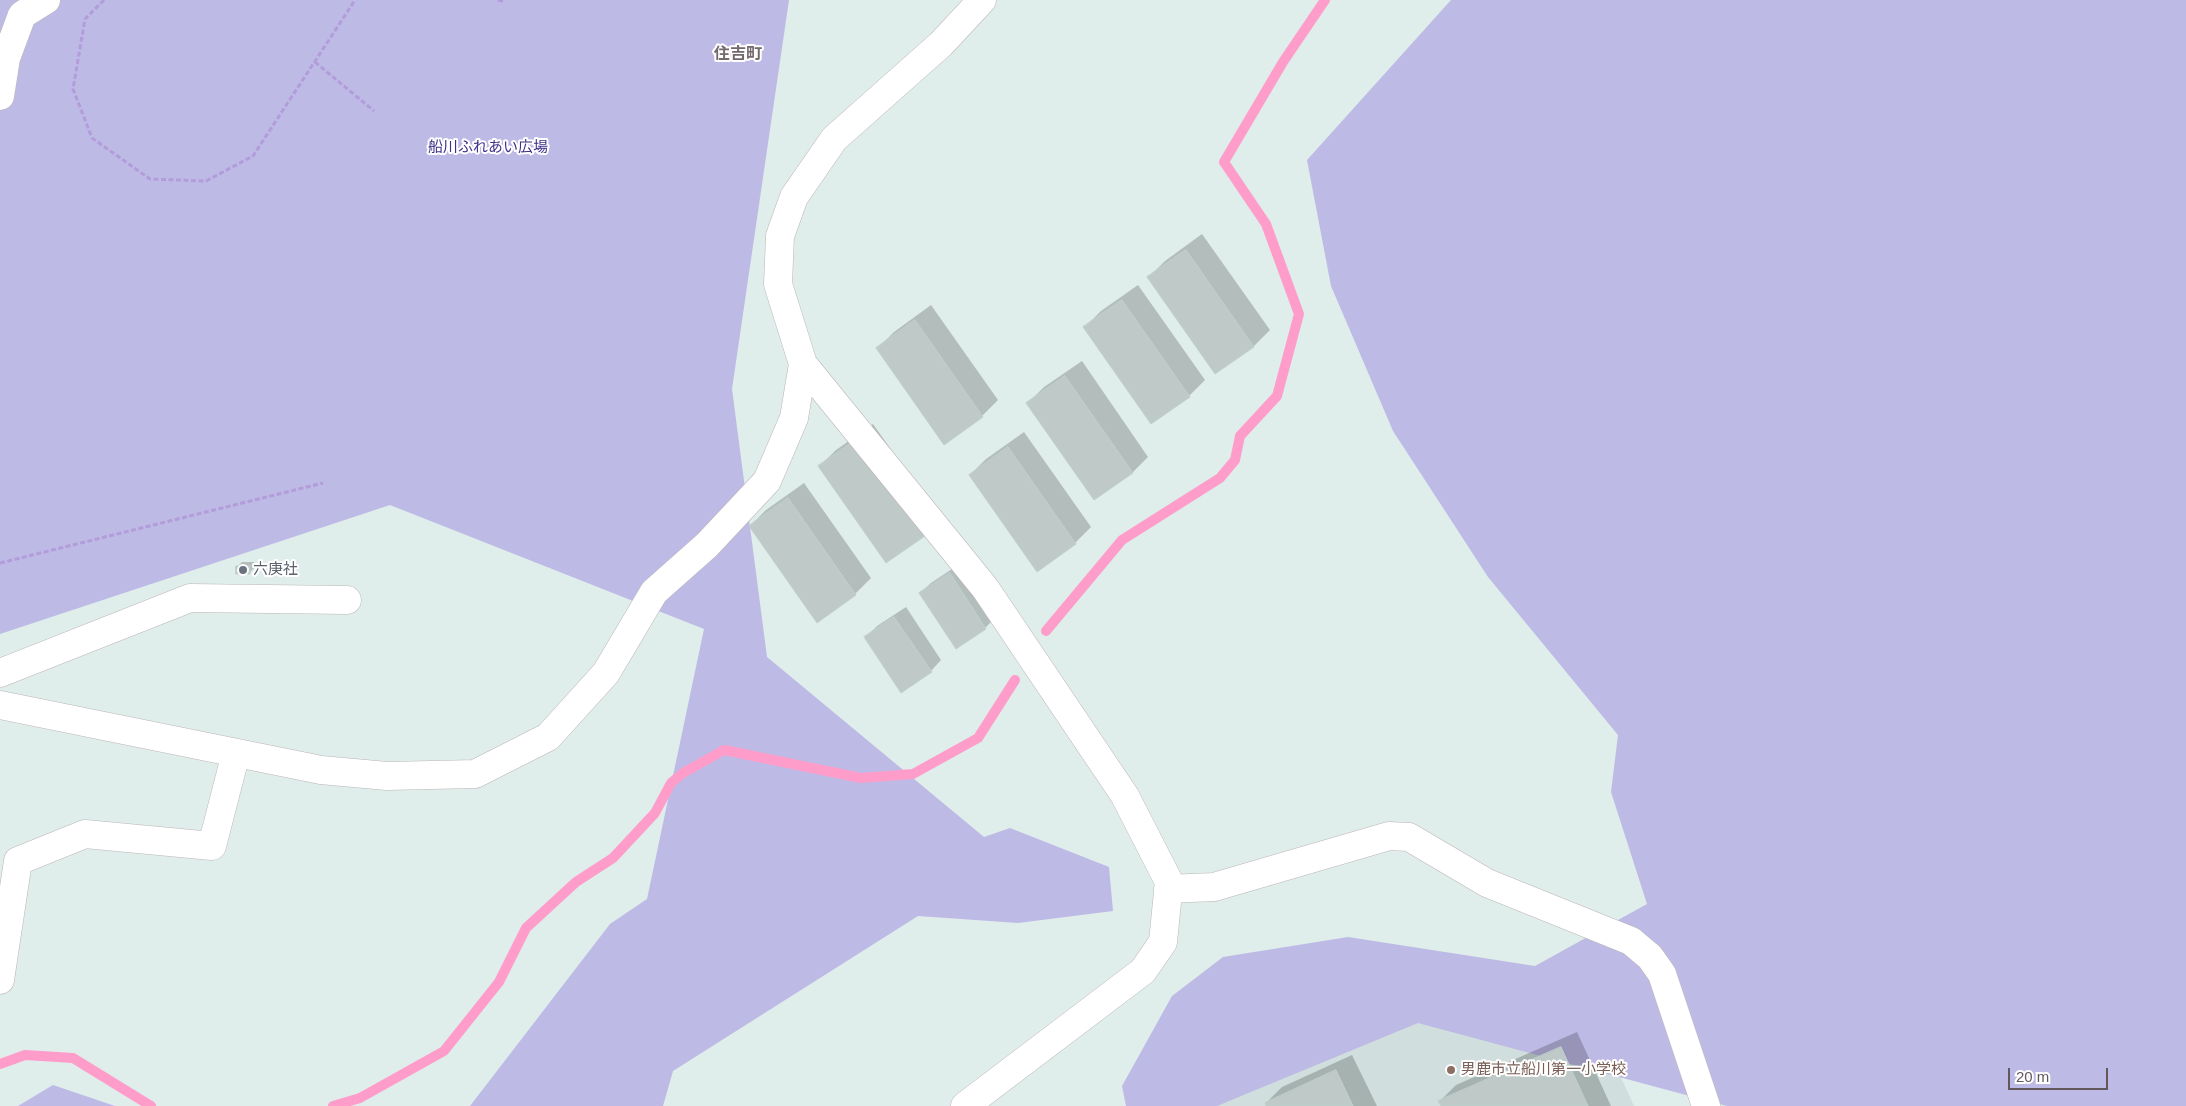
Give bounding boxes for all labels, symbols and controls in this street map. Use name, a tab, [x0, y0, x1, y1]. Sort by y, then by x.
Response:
district label: 住吉町	[714, 45, 762, 65]
park label: 船川ふれあい広場	[428, 139, 548, 157]
place label: 六庚社	[253, 561, 298, 579]
marker: 六庚社	[237, 564, 249, 576]
scale bar	[2011, 1058, 2111, 1090]
place label: 男鹿市立船川第一小学校	[1461, 1061, 1626, 1079]
marker: 男鹿市立船川第一小学校	[1445, 1064, 1457, 1076]
text: 20 m	[2016, 1068, 2049, 1085]

